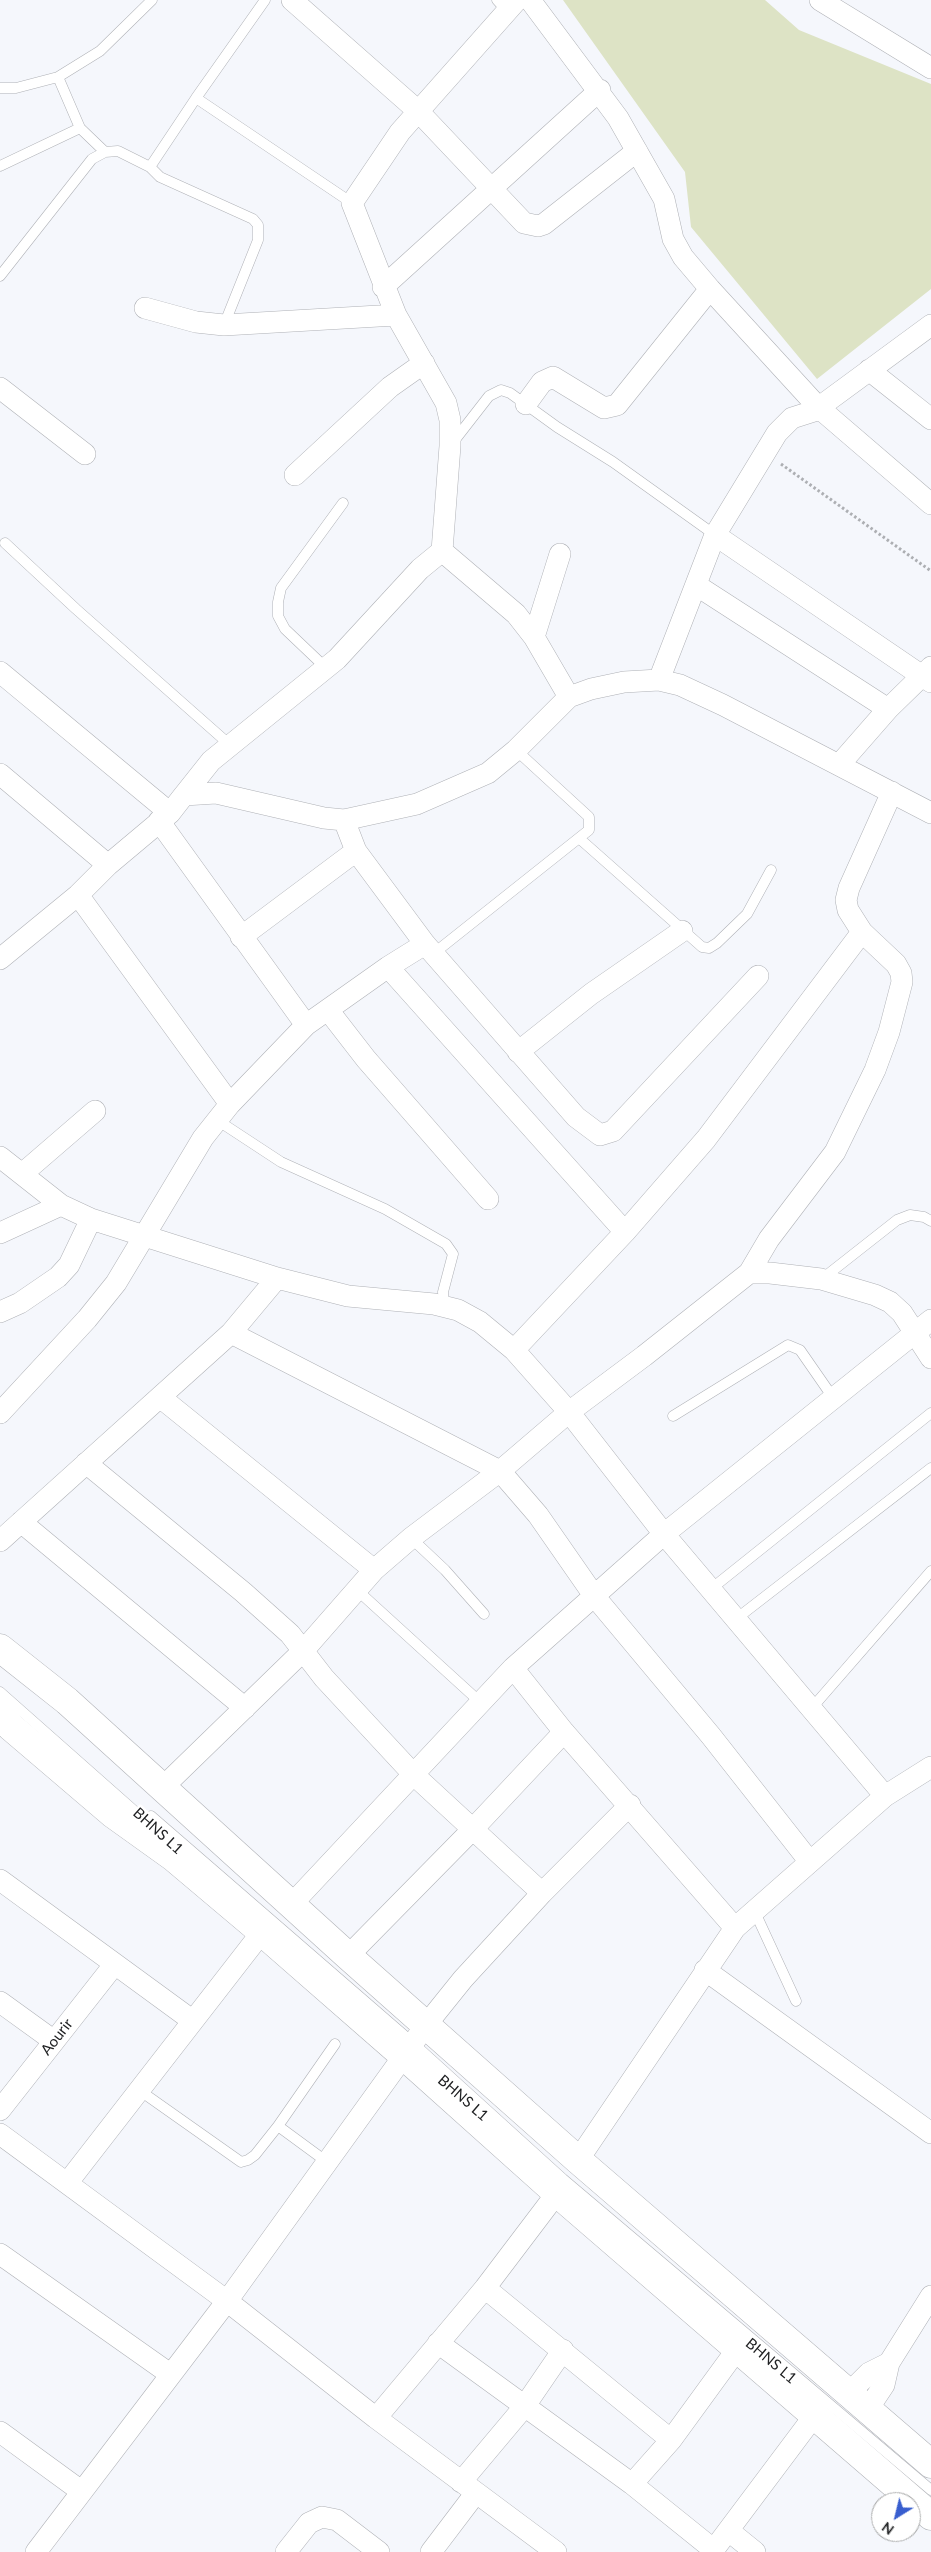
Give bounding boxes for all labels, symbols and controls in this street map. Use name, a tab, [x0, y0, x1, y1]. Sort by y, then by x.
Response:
street label: BHNS L1	[129, 1804, 187, 1858]
street label: Aourir	[37, 2015, 77, 2059]
street label: BHNS L1	[434, 2071, 492, 2125]
street label: BHNS L1	[742, 2335, 800, 2387]
north arrow	[871, 2492, 921, 2542]
text: N	[878, 2519, 897, 2539]

